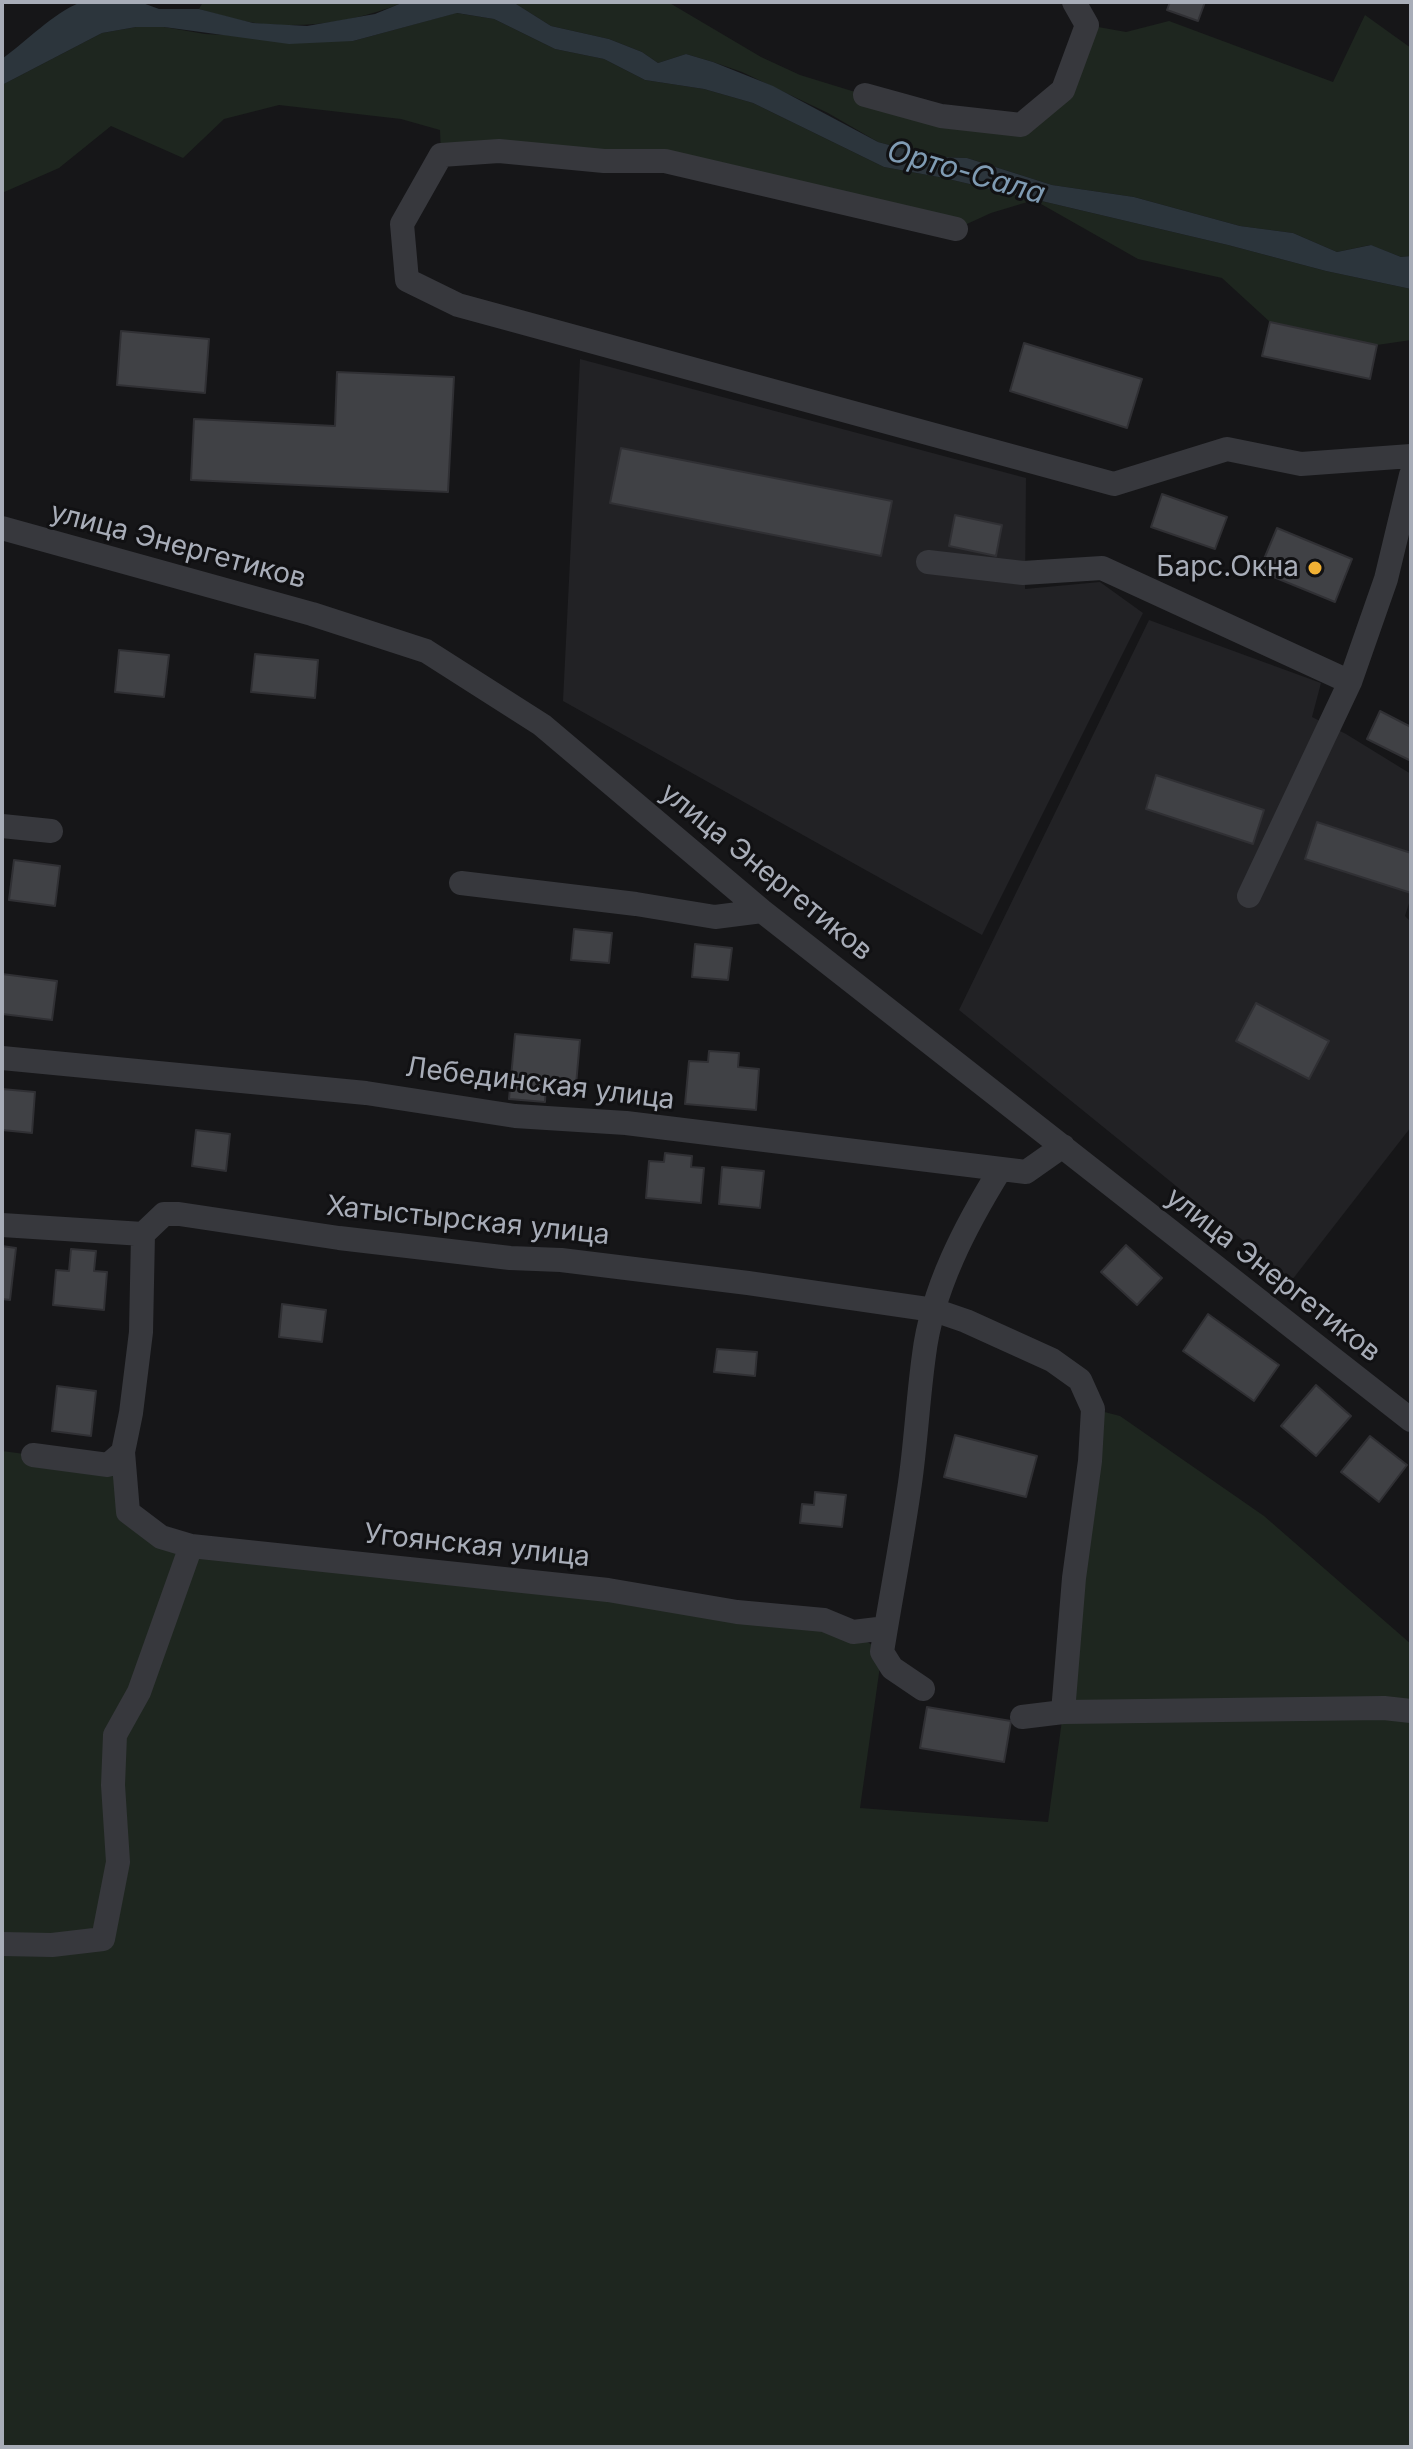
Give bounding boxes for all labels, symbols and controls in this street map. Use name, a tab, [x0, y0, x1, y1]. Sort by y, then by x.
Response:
water label: Орто-Сала	[883, 133, 1049, 213]
street label: улица Энергетиков	[47, 496, 309, 596]
place label: Барс.Окна	[1156, 551, 1299, 585]
marker: Барс.Окна	[1306, 559, 1324, 577]
street label: улица Энергетиков	[653, 776, 879, 968]
street label: Лебединская улица	[404, 1051, 676, 1117]
street label: улица Энергетиков	[1159, 1181, 1387, 1369]
street label: Хатыстырская улица	[325, 1189, 611, 1253]
street label: Угоянская улица	[362, 1517, 592, 1575]

